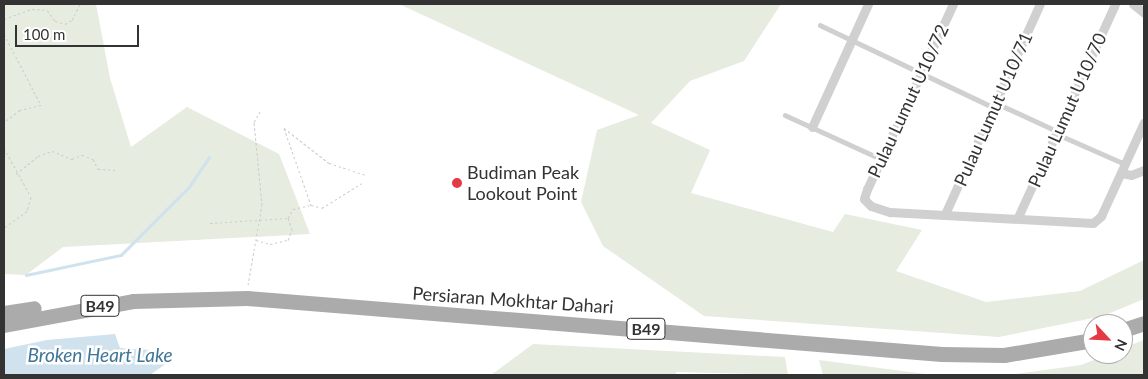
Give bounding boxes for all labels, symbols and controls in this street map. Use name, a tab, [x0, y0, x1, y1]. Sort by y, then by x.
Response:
scale bar	[18, 15, 141, 47]
street label: Pulau Lumut U10/72	[863, 21, 953, 181]
text: 100 m	[23, 25, 65, 43]
street label: Pulau Lumut U10/71	[949, 29, 1037, 189]
street label: Pulau Lumut U10/70	[1023, 30, 1111, 190]
place label: Budiman Peak Lookout Point	[467, 162, 579, 204]
marker: Budiman Peak Lookout Point	[451, 177, 463, 189]
street label: Persiaran Mokhtar Dahari	[412, 282, 614, 318]
road number: B49	[80, 292, 120, 320]
north arrow	[1083, 314, 1133, 364]
road number: B49	[626, 316, 666, 342]
text: N	[1111, 337, 1131, 354]
water label: Broken Heart Lake	[27, 344, 173, 366]

